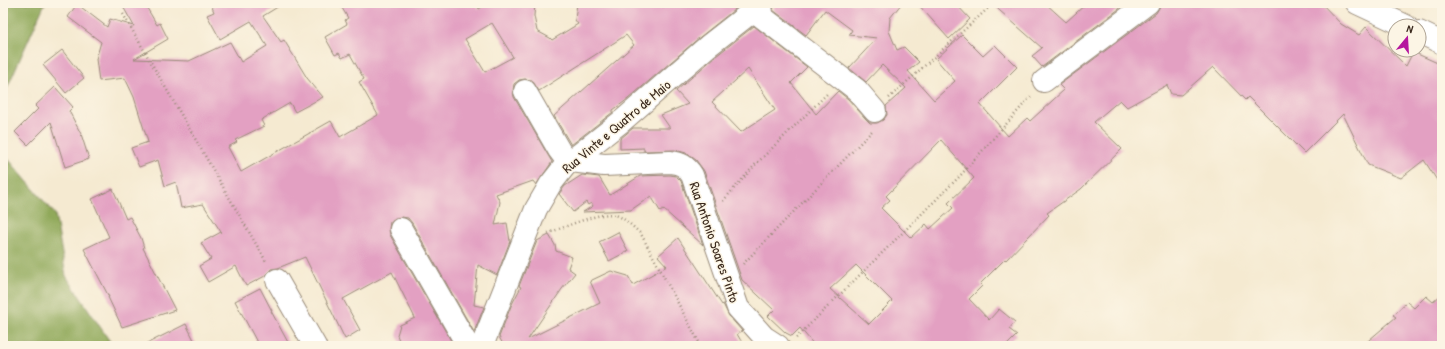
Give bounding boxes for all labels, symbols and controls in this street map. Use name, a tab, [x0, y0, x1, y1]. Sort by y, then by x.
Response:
north arrow	[1387, 18, 1427, 58]
text: N	[1405, 21, 1415, 36]
street label: Rua Vinte e Quatro de Maio	[558, 75, 675, 177]
street label: Rua Antonio Soares Pinto	[685, 179, 745, 305]

